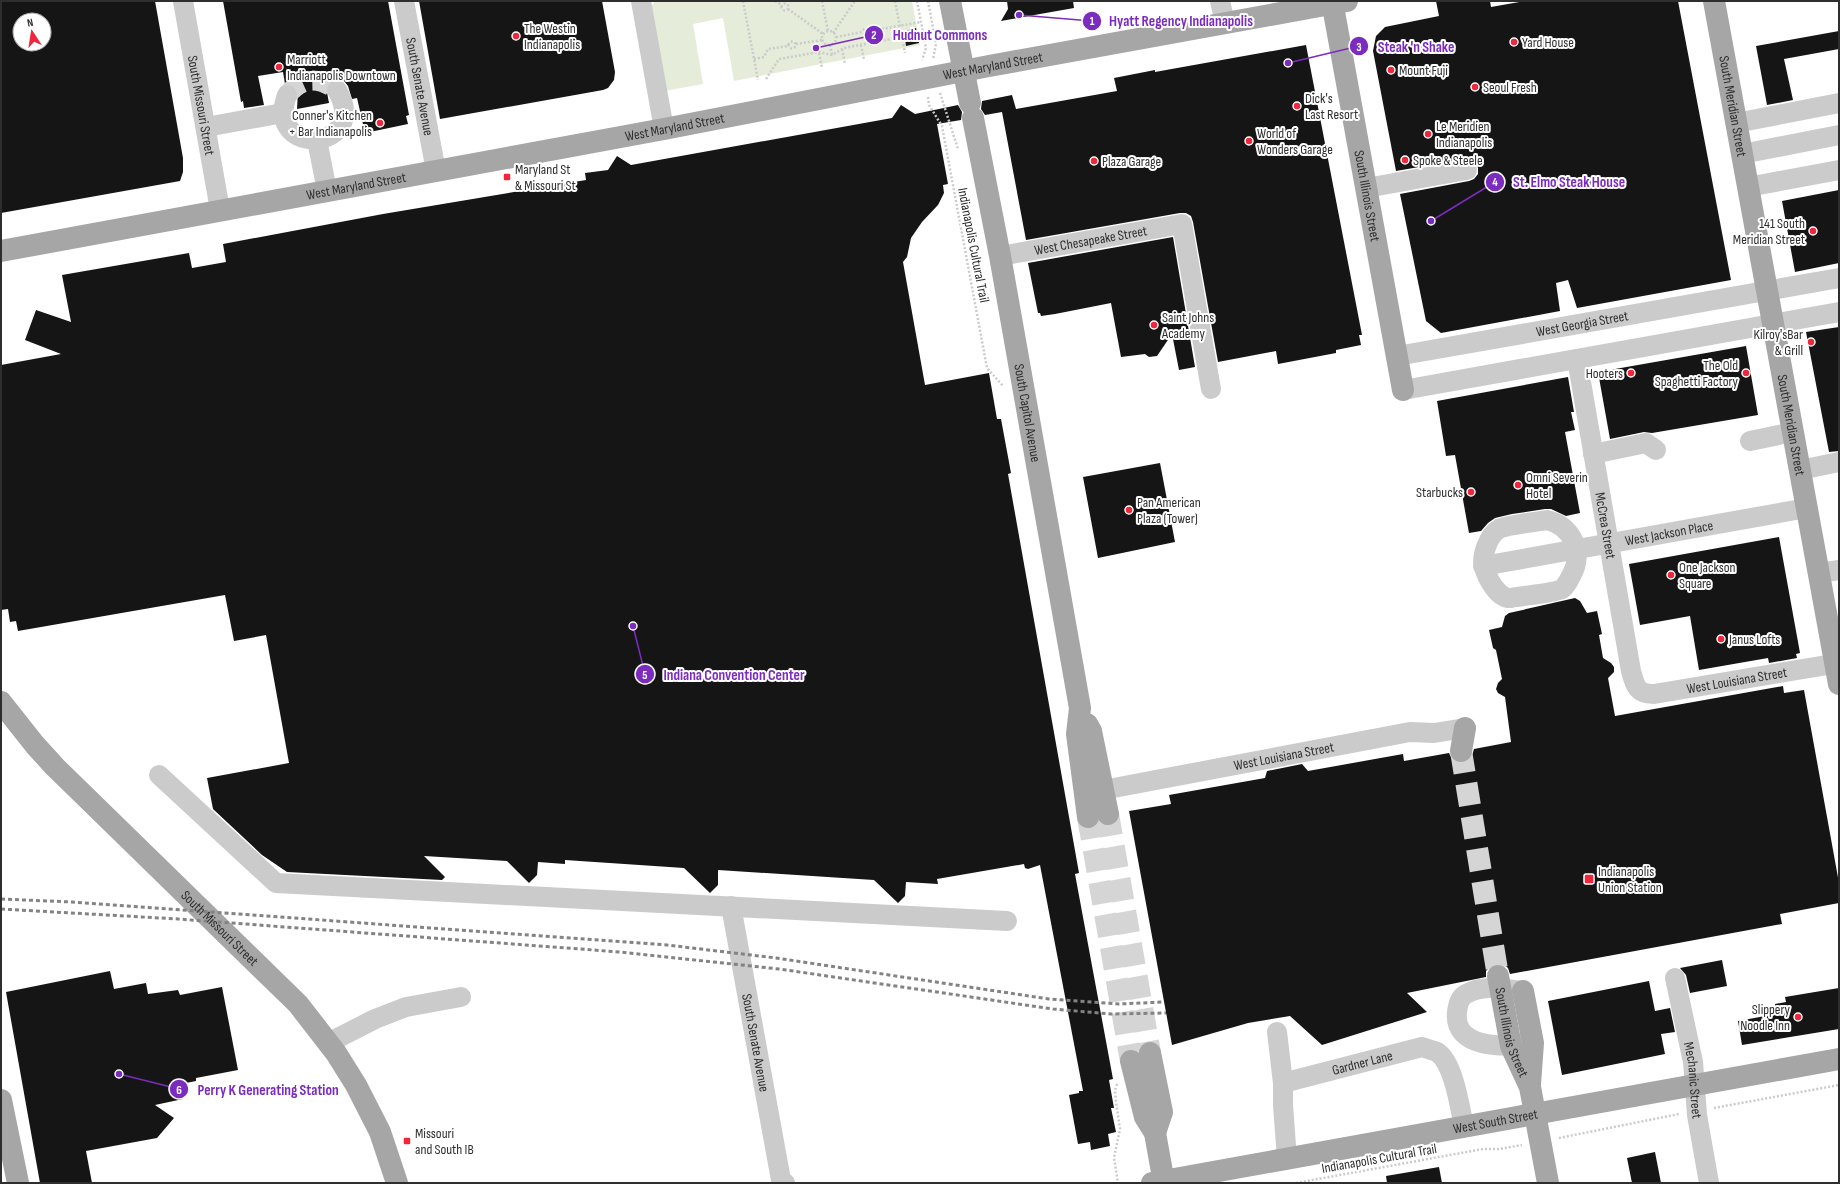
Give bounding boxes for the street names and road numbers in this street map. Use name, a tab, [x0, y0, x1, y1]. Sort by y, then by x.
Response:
street label: South Senate Avenue	[402, 36, 437, 137]
street label: West Maryland Street	[942, 48, 1044, 84]
street label: South Missouri Street	[184, 54, 218, 157]
street label: South Meridian Street	[1715, 54, 1750, 158]
street label: West Maryland Street	[624, 109, 726, 145]
street label: South Illinois Street	[1350, 149, 1384, 243]
street label: West Maryland Street	[305, 169, 407, 204]
street label: Indianapolis Cultural Trail	[954, 186, 993, 304]
street label: West Chesapeake Street	[1033, 222, 1148, 259]
street label: West Georgia Street	[1535, 307, 1630, 340]
street label: South Capitol Avenue	[1010, 362, 1044, 464]
street label: South Meridian Street	[1774, 373, 1809, 477]
street label: McCrea Street	[1591, 491, 1619, 560]
street label: West Jackson Place	[1624, 517, 1715, 549]
street label: West Louisiana Street	[1685, 664, 1788, 697]
street label: West Louisiana Street	[1232, 739, 1335, 774]
street label: South Missouri Street	[177, 887, 262, 970]
street label: South Illinois Street	[1491, 986, 1532, 1080]
street label: South Senate Avenue	[738, 992, 773, 1093]
street label: Mechanic Street	[1680, 1040, 1705, 1120]
street label: Gardner Lane	[1330, 1047, 1395, 1079]
street label: West South Street	[1452, 1106, 1539, 1137]
street label: Indianapolis Cultural Trail	[1320, 1140, 1438, 1177]

